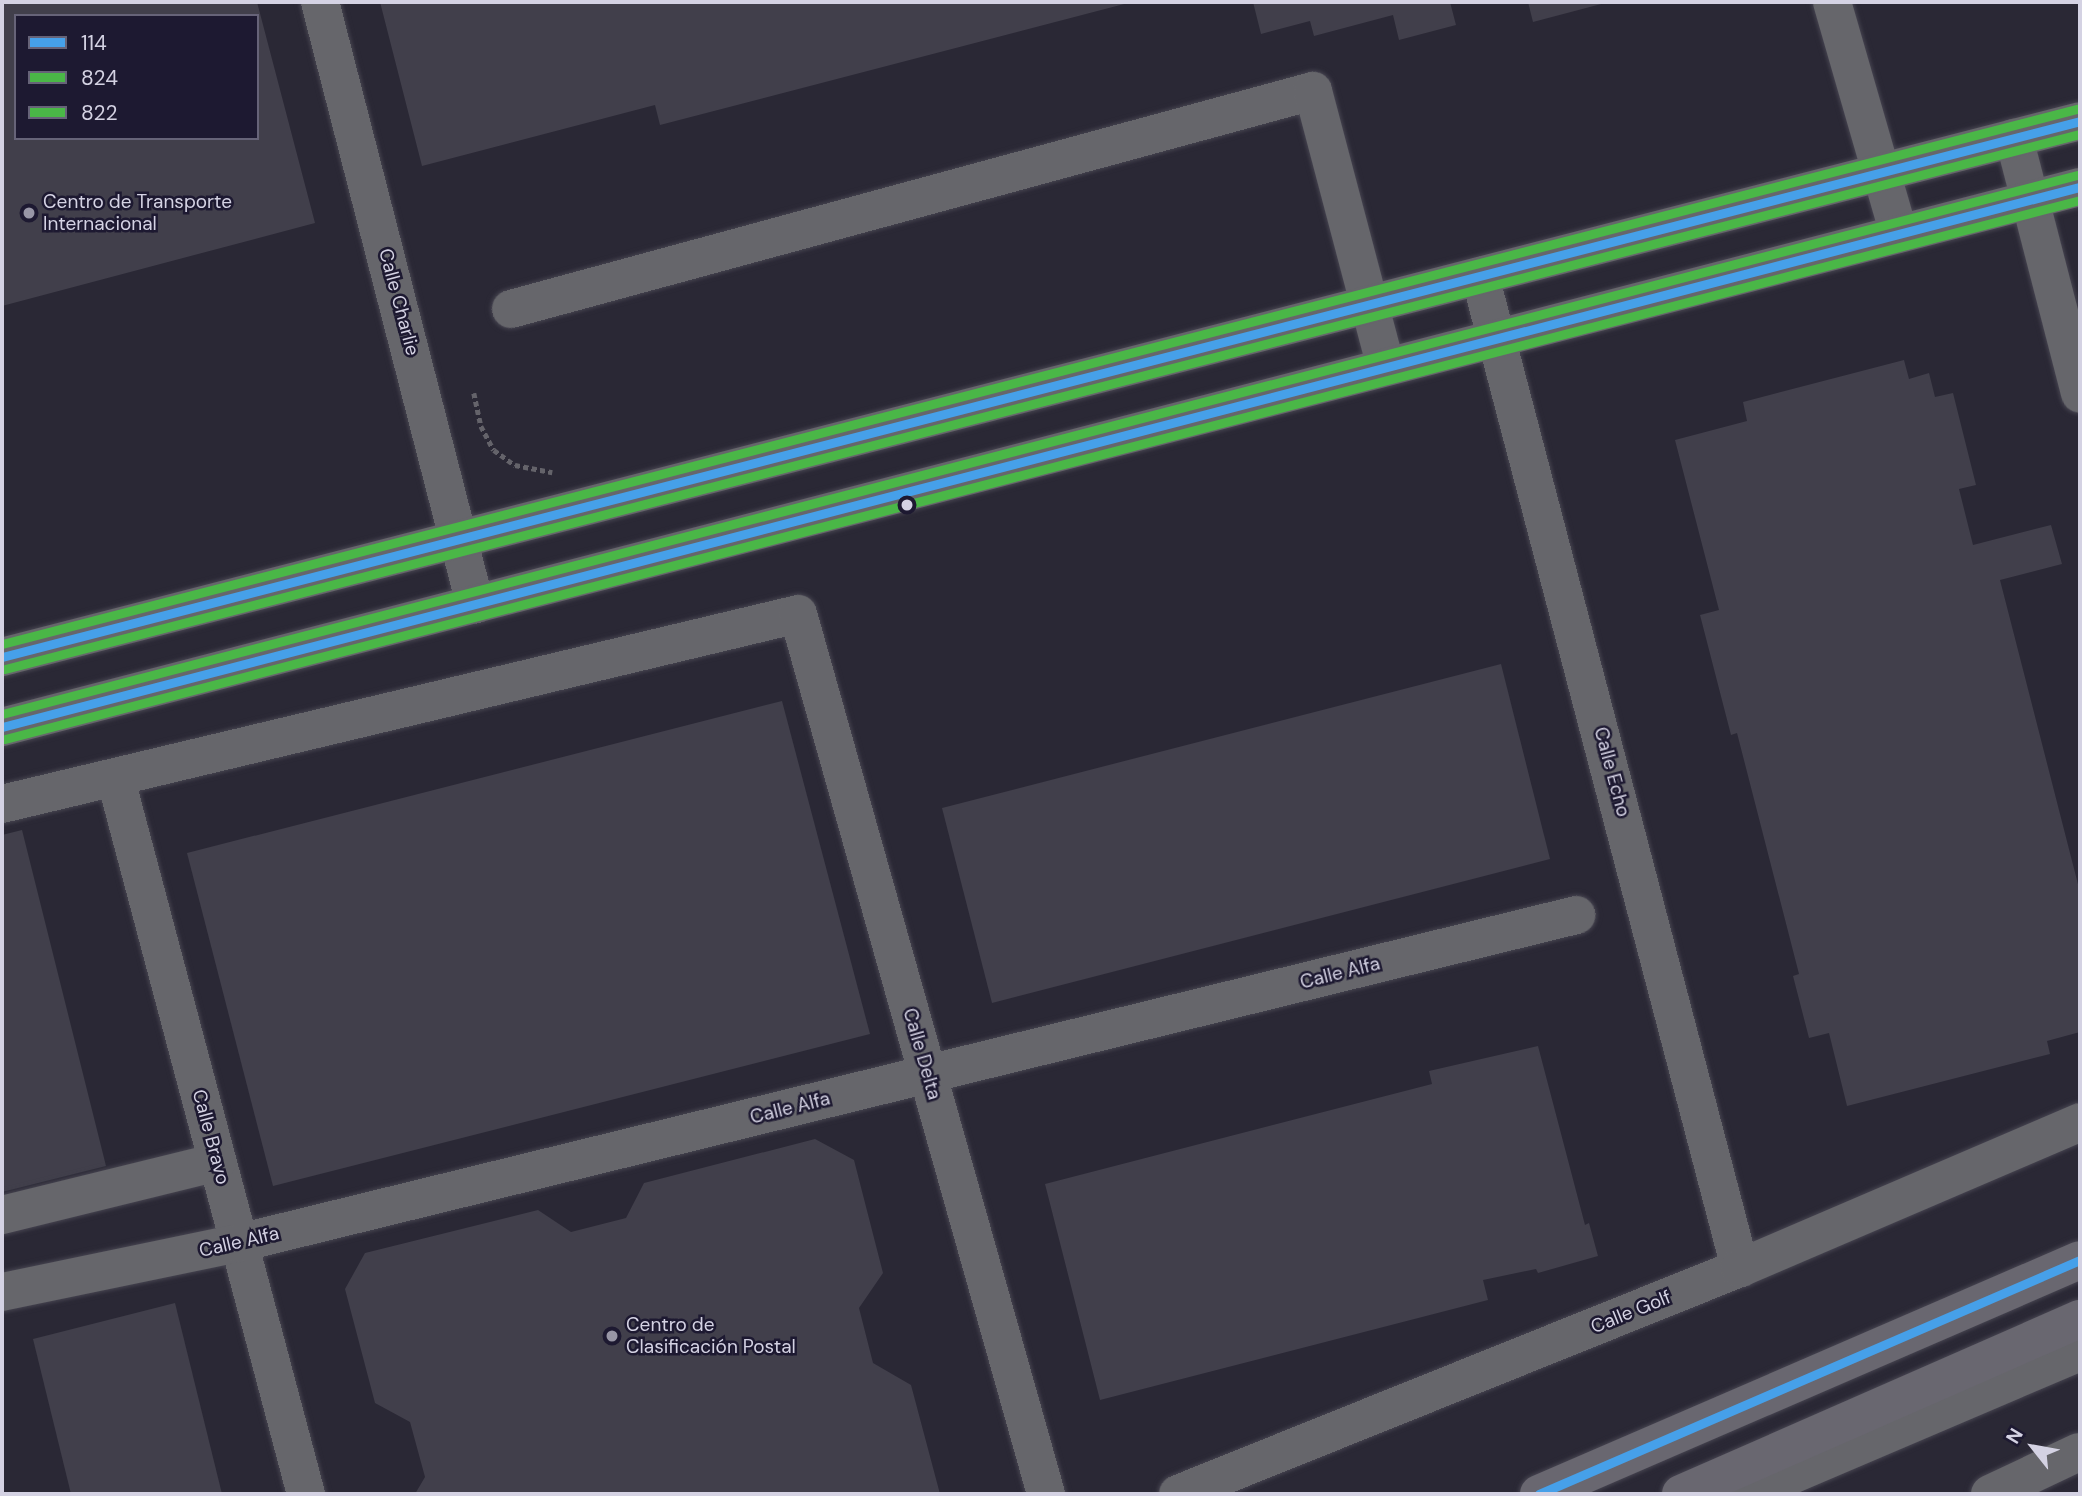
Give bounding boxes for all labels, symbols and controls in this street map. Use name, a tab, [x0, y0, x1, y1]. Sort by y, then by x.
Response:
legend	[14, 14, 259, 140]
text: 114	[81, 29, 107, 57]
text: 824	[81, 64, 118, 92]
text: 822	[81, 99, 118, 127]
place label: Centro de Transporte Internacional	[43, 191, 232, 235]
marker: Centro de Transporte Internacional	[21, 205, 37, 221]
street label: Calle Charlie	[374, 246, 424, 358]
unlabelled marker	[900, 498, 914, 512]
street label: Calle Echo	[1589, 725, 1635, 819]
street label: Calle Alfa	[1298, 952, 1382, 994]
street label: Calle Delta	[898, 1006, 946, 1102]
street label: Calle Bravo	[187, 1087, 235, 1187]
street label: Calle Alfa	[748, 1087, 832, 1129]
street label: Calle Alfa	[197, 1222, 281, 1262]
street label: Calle Golf	[1587, 1286, 1675, 1338]
place label: Centro de Clasificación Postal	[626, 1314, 796, 1358]
marker: Centro de Clasificación Postal	[604, 1328, 620, 1344]
north arrow	[1998, 1412, 2068, 1482]
text: N	[2000, 1424, 2029, 1448]

